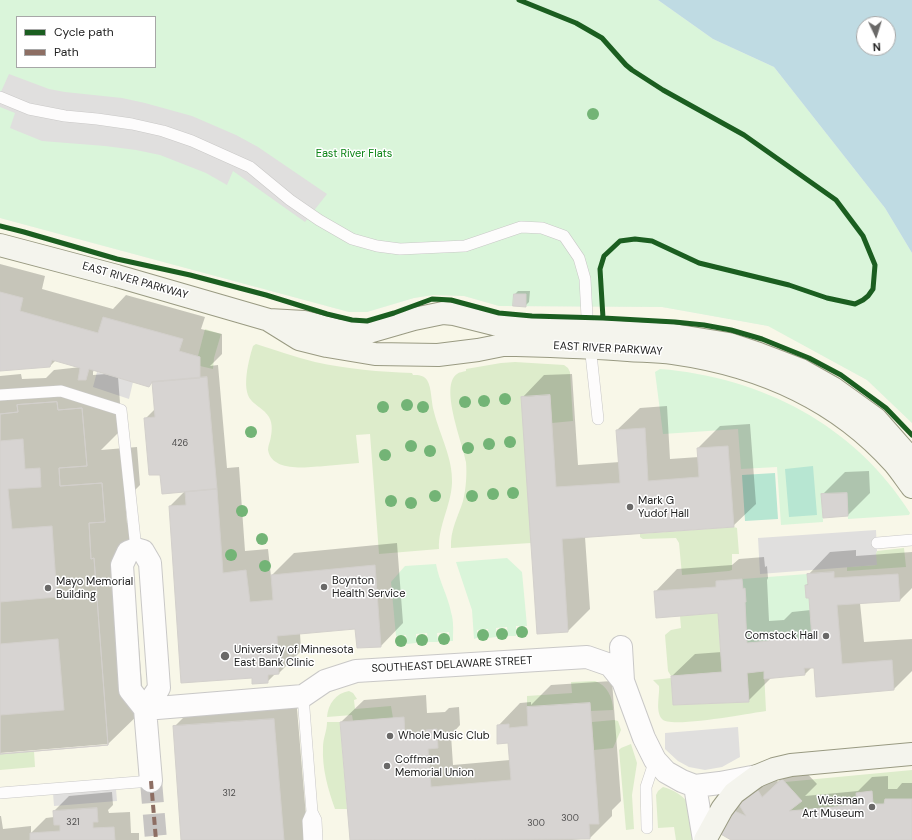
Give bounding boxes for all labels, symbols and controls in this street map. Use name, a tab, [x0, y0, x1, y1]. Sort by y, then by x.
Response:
legend	[16, 16, 156, 68]
north arrow	[856, 16, 896, 56]
text: Cycle path	[54, 24, 114, 40]
text: N	[872, 40, 881, 54]
text: Path	[54, 44, 79, 60]
park label: East River Flats	[316, 147, 392, 161]
street label: EAST RIVER PARKWAY	[81, 260, 189, 302]
street label: EAST RIVER PARKWAY	[553, 340, 663, 358]
house number: 426	[172, 439, 188, 449]
place label: Mark G Yudof Hall	[638, 494, 689, 520]
marker: Mark G Yudof Hall	[625, 502, 635, 512]
place label: Boynton Health Service	[332, 574, 405, 600]
place label: Mayo Memorial Building	[56, 575, 133, 601]
marker: Boynton Health Service	[319, 582, 329, 592]
marker: Mayo Memorial Building	[43, 583, 53, 593]
place label: Comstock Hall	[745, 629, 818, 643]
marker: Comstock Hall	[821, 631, 831, 641]
place label: University of Minnesota East Bank Clinic	[234, 643, 354, 669]
marker: University of Minnesota East Bank Clinic	[219, 650, 231, 662]
street label: SOUTHEAST DELAWARE STREET	[371, 654, 533, 676]
place label: Whole Music Club	[398, 729, 490, 743]
marker: Whole Music Club	[385, 731, 395, 741]
place label: Coffman Memorial Union	[395, 753, 474, 779]
marker: Coffman Memorial Union	[382, 761, 392, 771]
house number: 312	[222, 789, 236, 799]
place label: Weisman Art Museum	[802, 794, 864, 820]
marker: Weisman Art Museum	[867, 802, 877, 812]
house number: 300	[561, 814, 579, 824]
house number: 321	[66, 818, 80, 828]
house number: 300	[527, 819, 545, 829]

